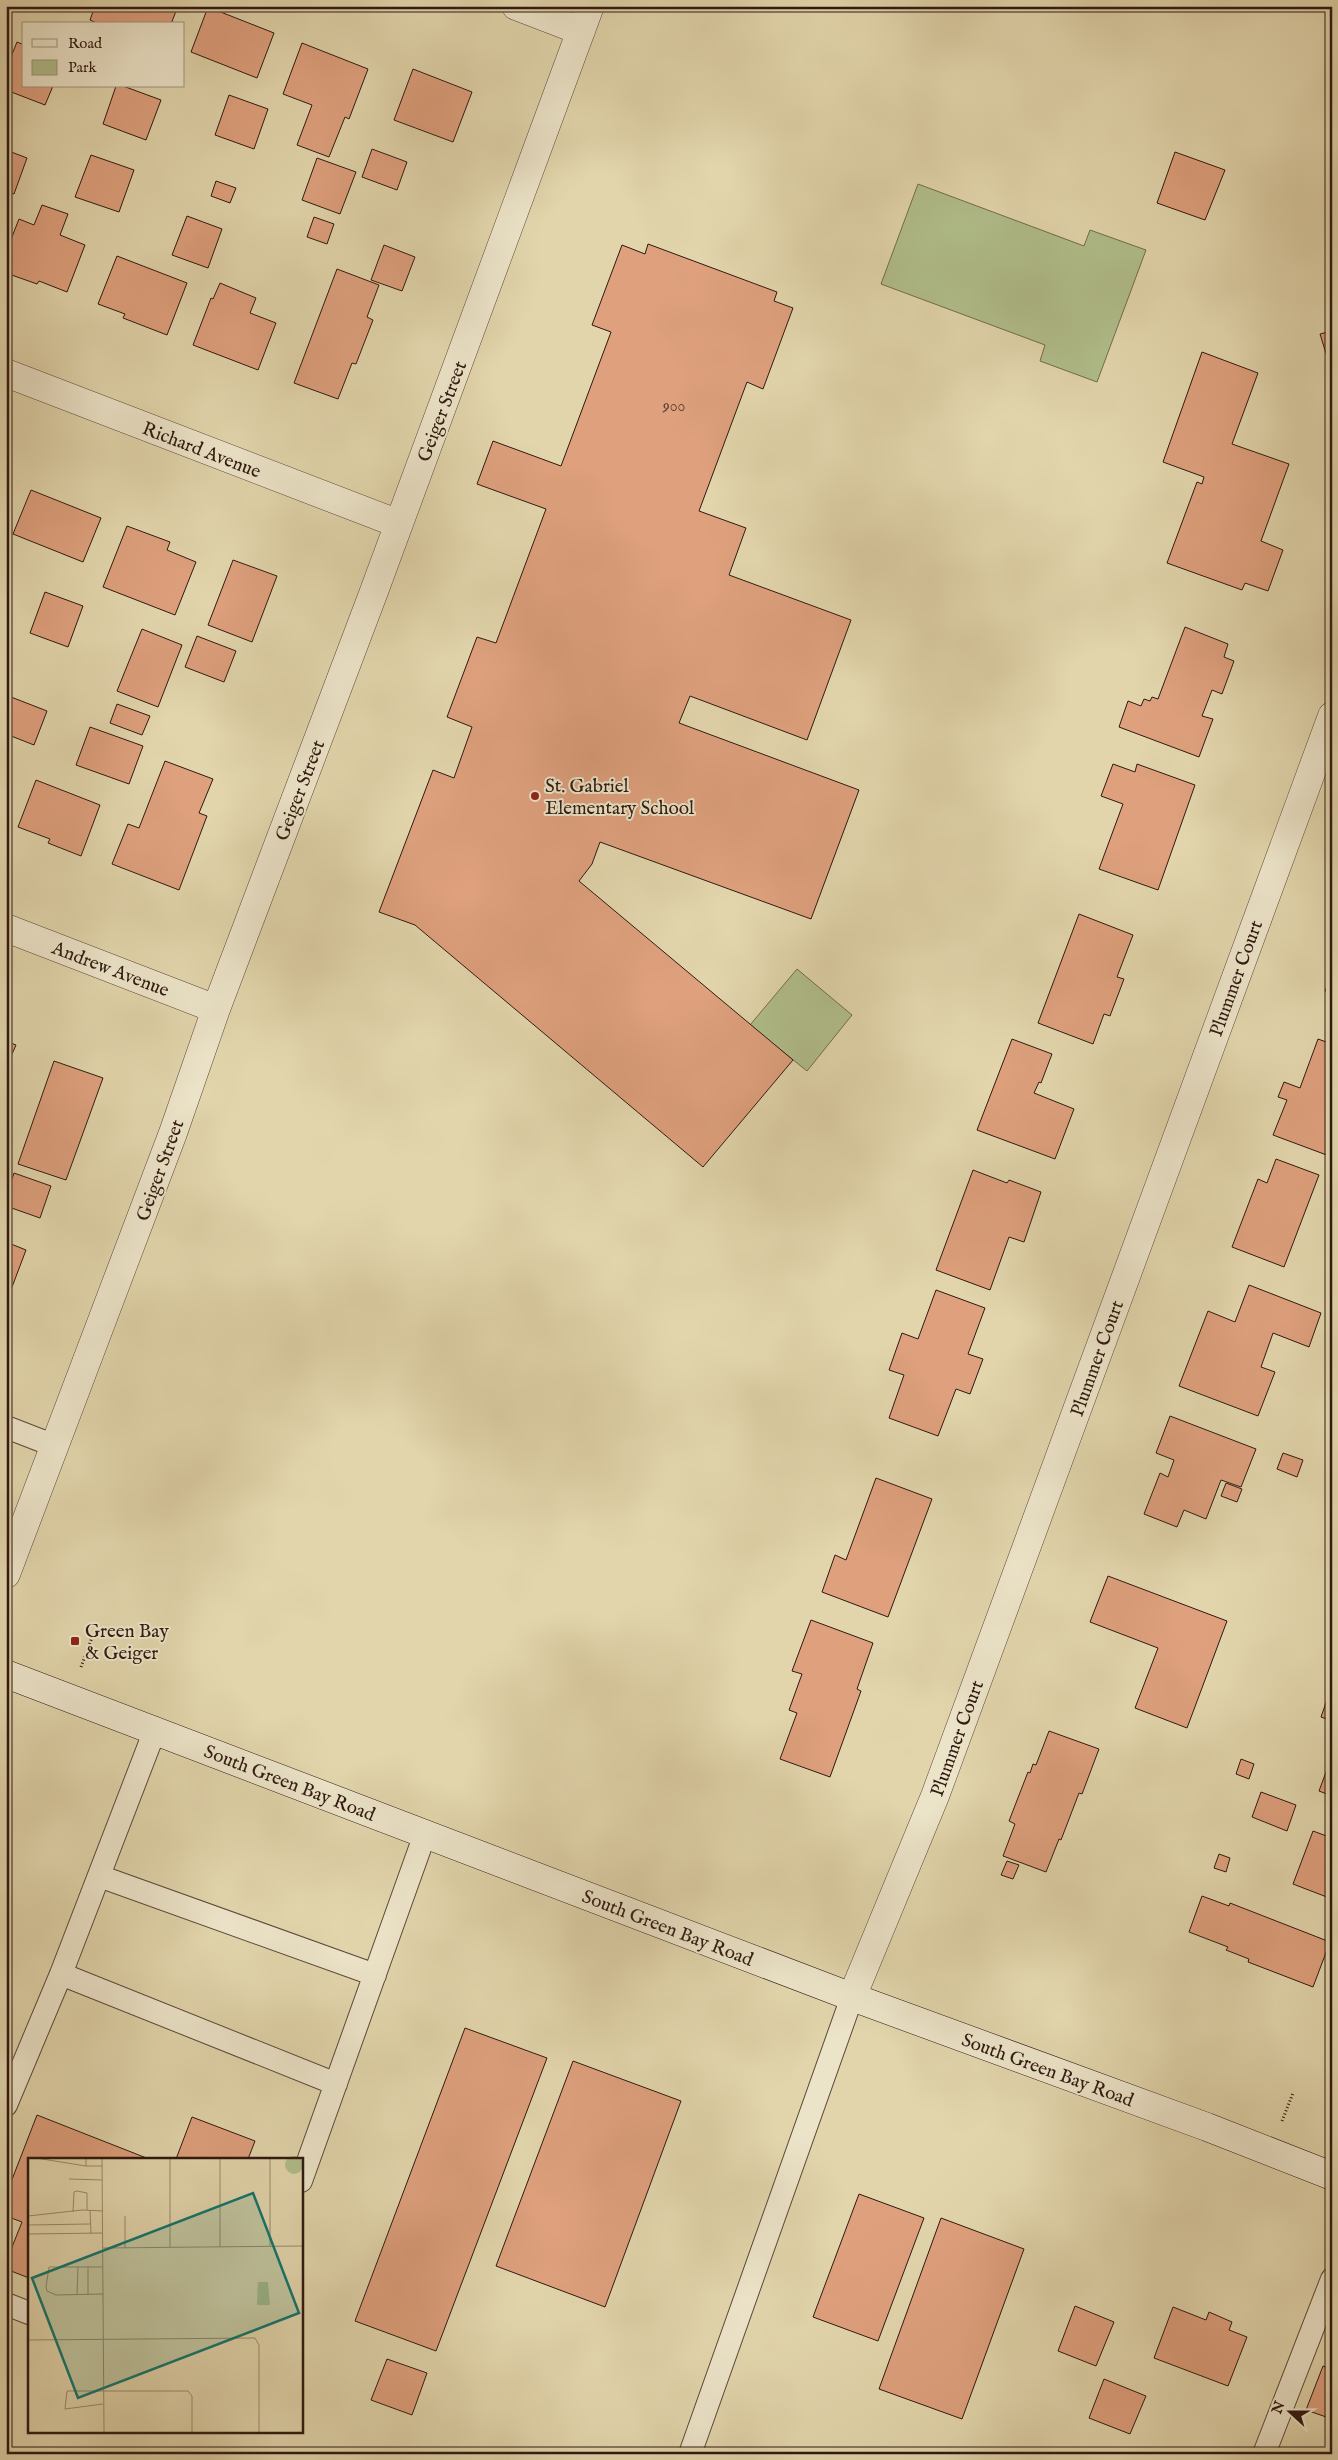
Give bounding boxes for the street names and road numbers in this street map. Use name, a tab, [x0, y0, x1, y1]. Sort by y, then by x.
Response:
street label: Geiger Street	[413, 357, 473, 466]
street label: Richard Avenue	[139, 417, 264, 485]
street label: Geiger Street	[271, 736, 331, 845]
street label: Plummer Court	[1205, 917, 1269, 1040]
street label: Andrew Avenue	[47, 936, 172, 1003]
street label: Geiger Street	[131, 1116, 190, 1225]
street label: Plummer Court	[1066, 1297, 1130, 1420]
street label: Plummer Court	[926, 1677, 990, 1800]
street label: South Green Bay Road	[200, 1740, 379, 1828]
street label: South Green Bay Road	[578, 1885, 757, 1973]
street label: South Green Bay Road	[958, 2029, 1137, 2113]

